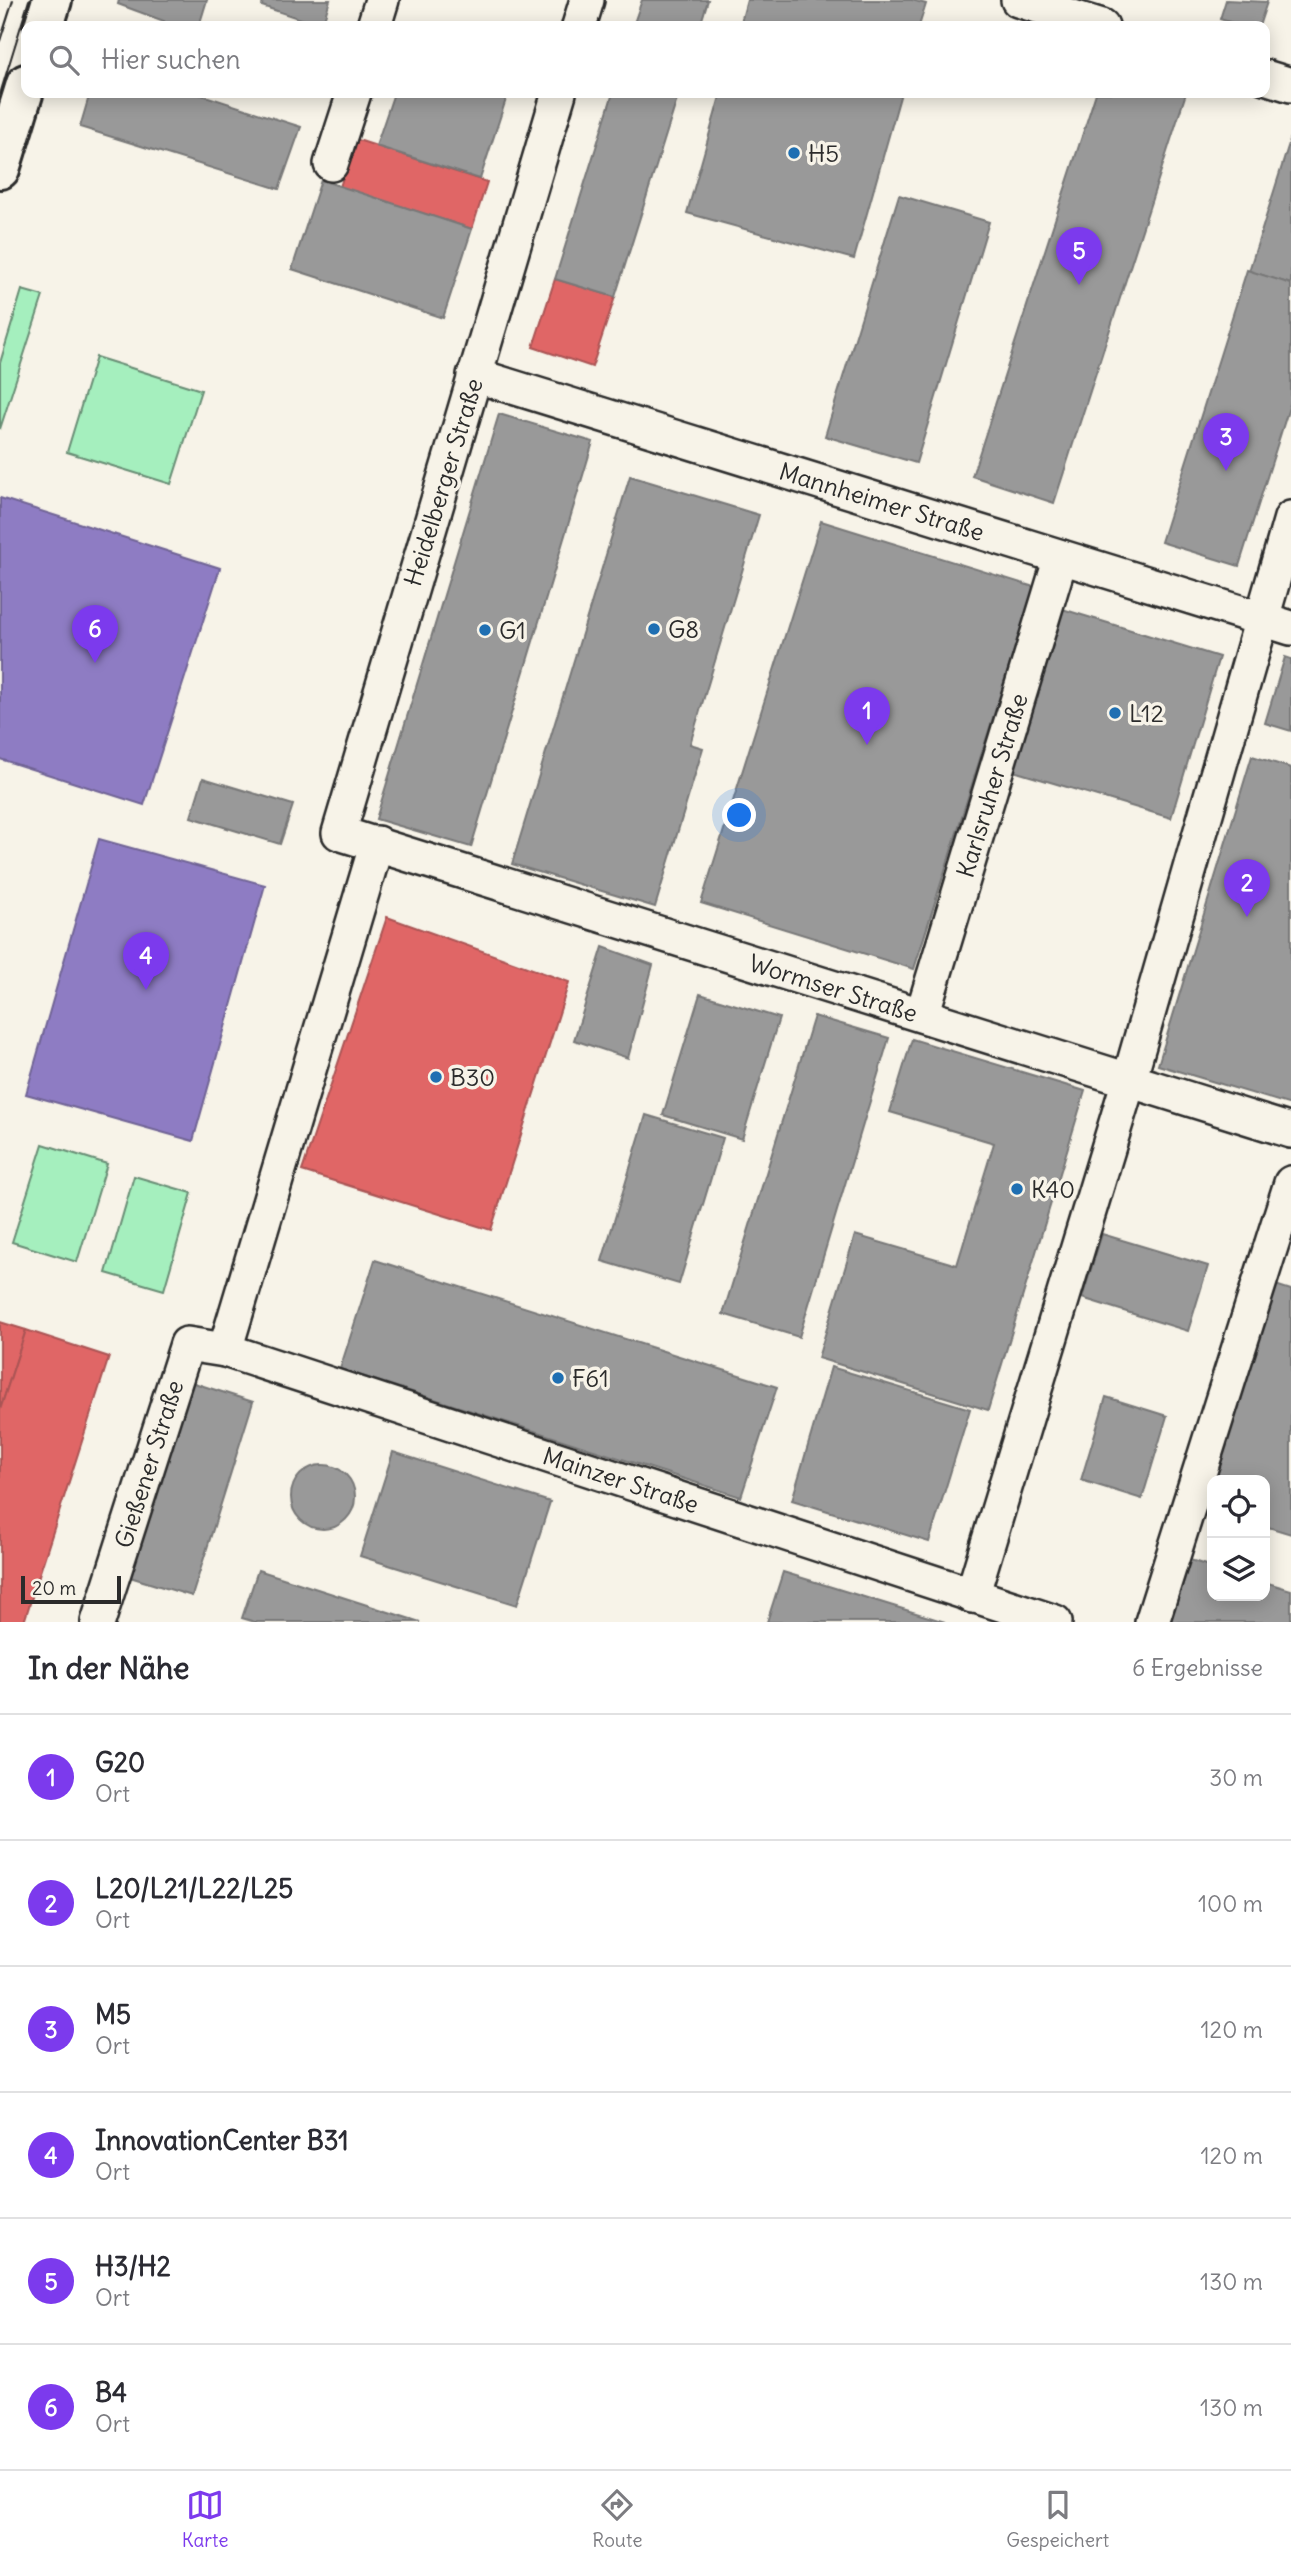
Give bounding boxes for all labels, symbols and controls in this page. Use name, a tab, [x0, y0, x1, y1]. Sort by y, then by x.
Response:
search box	[21, 21, 1270, 98]
icon: search	[45, 41, 83, 79]
text: Hier suchen	[101, 43, 241, 76]
place label: H5	[808, 138, 839, 168]
marker: H5	[786, 145, 802, 161]
pin: 5	[1056, 227, 1102, 285]
street label: Heidelberger Straße	[397, 375, 489, 589]
pin: 3	[1203, 413, 1249, 471]
street label: Mannheimer Straße	[776, 456, 988, 547]
pin: 6	[72, 605, 118, 663]
place label: G8	[668, 614, 699, 644]
place label: G1	[499, 615, 526, 645]
marker: G8	[646, 621, 662, 637]
marker: G1	[477, 622, 493, 638]
pin: 1	[844, 687, 890, 745]
street label: Karlsruher Straße	[950, 690, 1034, 881]
place label: L12	[1129, 698, 1164, 728]
marker: L12	[1107, 705, 1123, 721]
your location	[722, 798, 756, 832]
pin: 2	[1224, 859, 1270, 917]
pin: 4	[123, 932, 169, 990]
street label: Wormser Straße	[745, 947, 921, 1028]
place label: B30	[450, 1062, 495, 1092]
marker: B30	[428, 1069, 444, 1085]
place label: K40	[1031, 1174, 1075, 1204]
marker: K40	[1009, 1181, 1025, 1197]
place label: F61	[572, 1363, 609, 1393]
marker: F61	[550, 1370, 566, 1386]
street label: Gießener Straße	[108, 1376, 189, 1551]
street label: Mainzer Straße	[539, 1440, 703, 1519]
map controls	[1207, 1475, 1270, 1601]
button: locate	[1207, 1475, 1270, 1538]
button: layers	[1207, 1538, 1270, 1601]
scale bar	[21, 1573, 121, 1605]
text: 20 m	[32, 1576, 76, 1600]
text: In der Nähe	[28, 1649, 190, 1687]
text: 6 Ergebnisse	[1132, 1653, 1263, 1682]
text: G20	[95, 1746, 145, 1779]
text: 1	[46, 1763, 56, 1792]
text: 30 m	[1209, 1763, 1263, 1792]
text: Ort	[95, 1779, 130, 1808]
text: L20/L21/L22/L25	[95, 1872, 293, 1905]
text: 2	[45, 1889, 57, 1918]
text: 100 m	[1198, 1889, 1263, 1918]
text: Ort	[95, 1905, 130, 1934]
text: M5	[95, 1998, 131, 2031]
text: 3	[44, 2015, 58, 2044]
text: 120 m	[1200, 2015, 1263, 2044]
text: Ort	[95, 2031, 130, 2060]
text: InnovationCenter B31	[95, 2124, 349, 2157]
text: 4	[44, 2141, 58, 2170]
text: 120 m	[1200, 2141, 1263, 2170]
text: Ort	[95, 2157, 130, 2186]
text: H3/H2	[95, 2250, 171, 2283]
text: 5	[44, 2267, 58, 2296]
text: 130 m	[1200, 2267, 1263, 2296]
text: Ort	[95, 2283, 130, 2312]
text: B4	[95, 2376, 127, 2409]
text: 6	[44, 2393, 58, 2422]
text: 130 m	[1200, 2393, 1263, 2422]
text: Ort	[95, 2409, 130, 2438]
tab: Karte	[182, 2486, 229, 2552]
tab: Route	[592, 2486, 642, 2552]
tab: Gespeichert	[1006, 2486, 1109, 2552]

